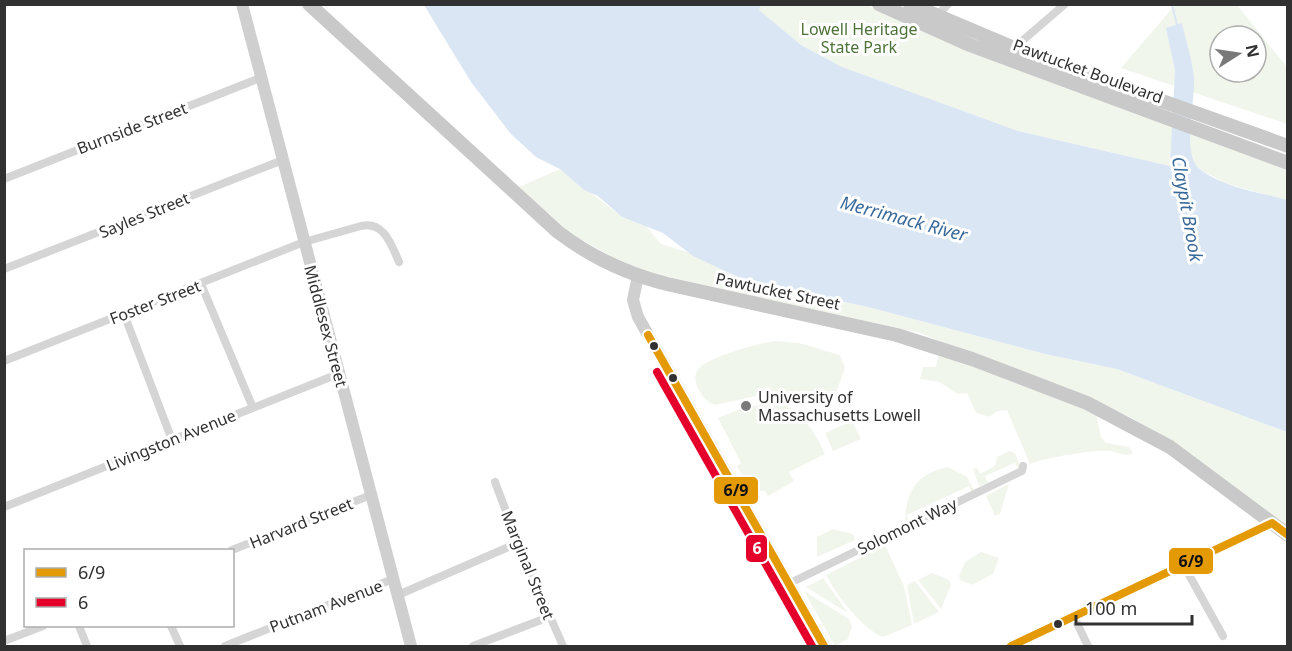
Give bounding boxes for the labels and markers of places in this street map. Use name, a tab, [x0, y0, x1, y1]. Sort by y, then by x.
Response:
unlabelled marker	[648, 340, 660, 352]
unlabelled marker	[667, 372, 679, 384]
place label: University of Massachusetts Lowell	[758, 386, 921, 426]
marker: University of Massachusetts Lowell	[739, 399, 753, 413]
unlabelled marker	[1052, 618, 1064, 630]

